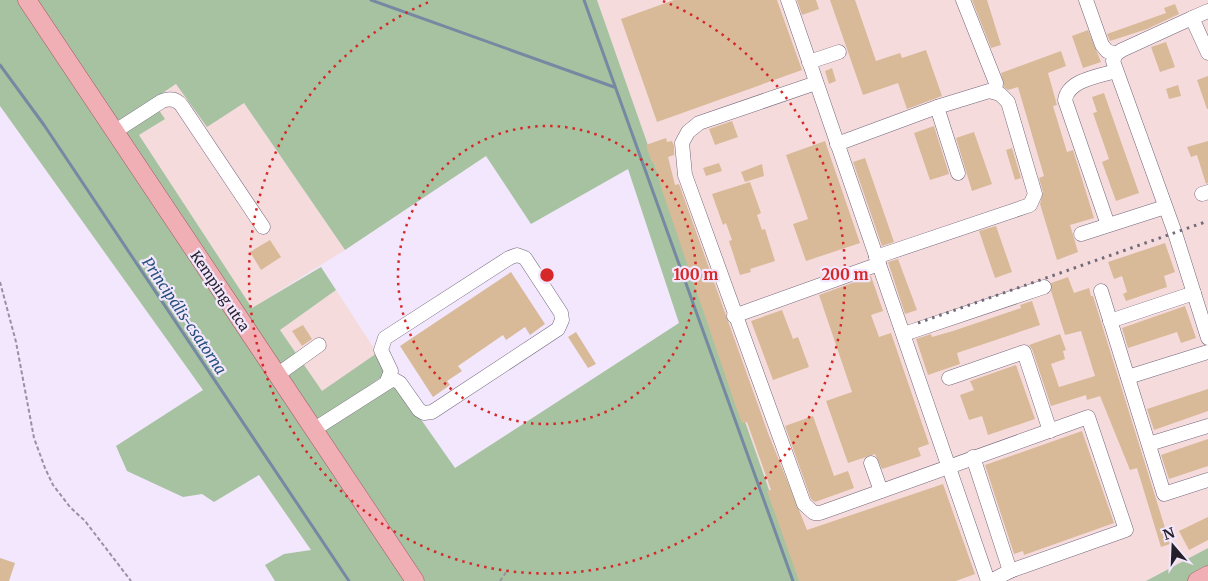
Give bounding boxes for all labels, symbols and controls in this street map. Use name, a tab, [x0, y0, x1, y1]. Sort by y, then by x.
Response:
street label: Kemping utca	[187, 247, 254, 335]
water label: Principális-csatorna	[138, 254, 231, 378]
text: 100 m	[674, 265, 718, 284]
text: 200 m	[821, 265, 869, 284]
centre of rings	[538, 266, 556, 284]
north arrow	[1148, 521, 1198, 571]
text: N	[1161, 523, 1177, 544]

